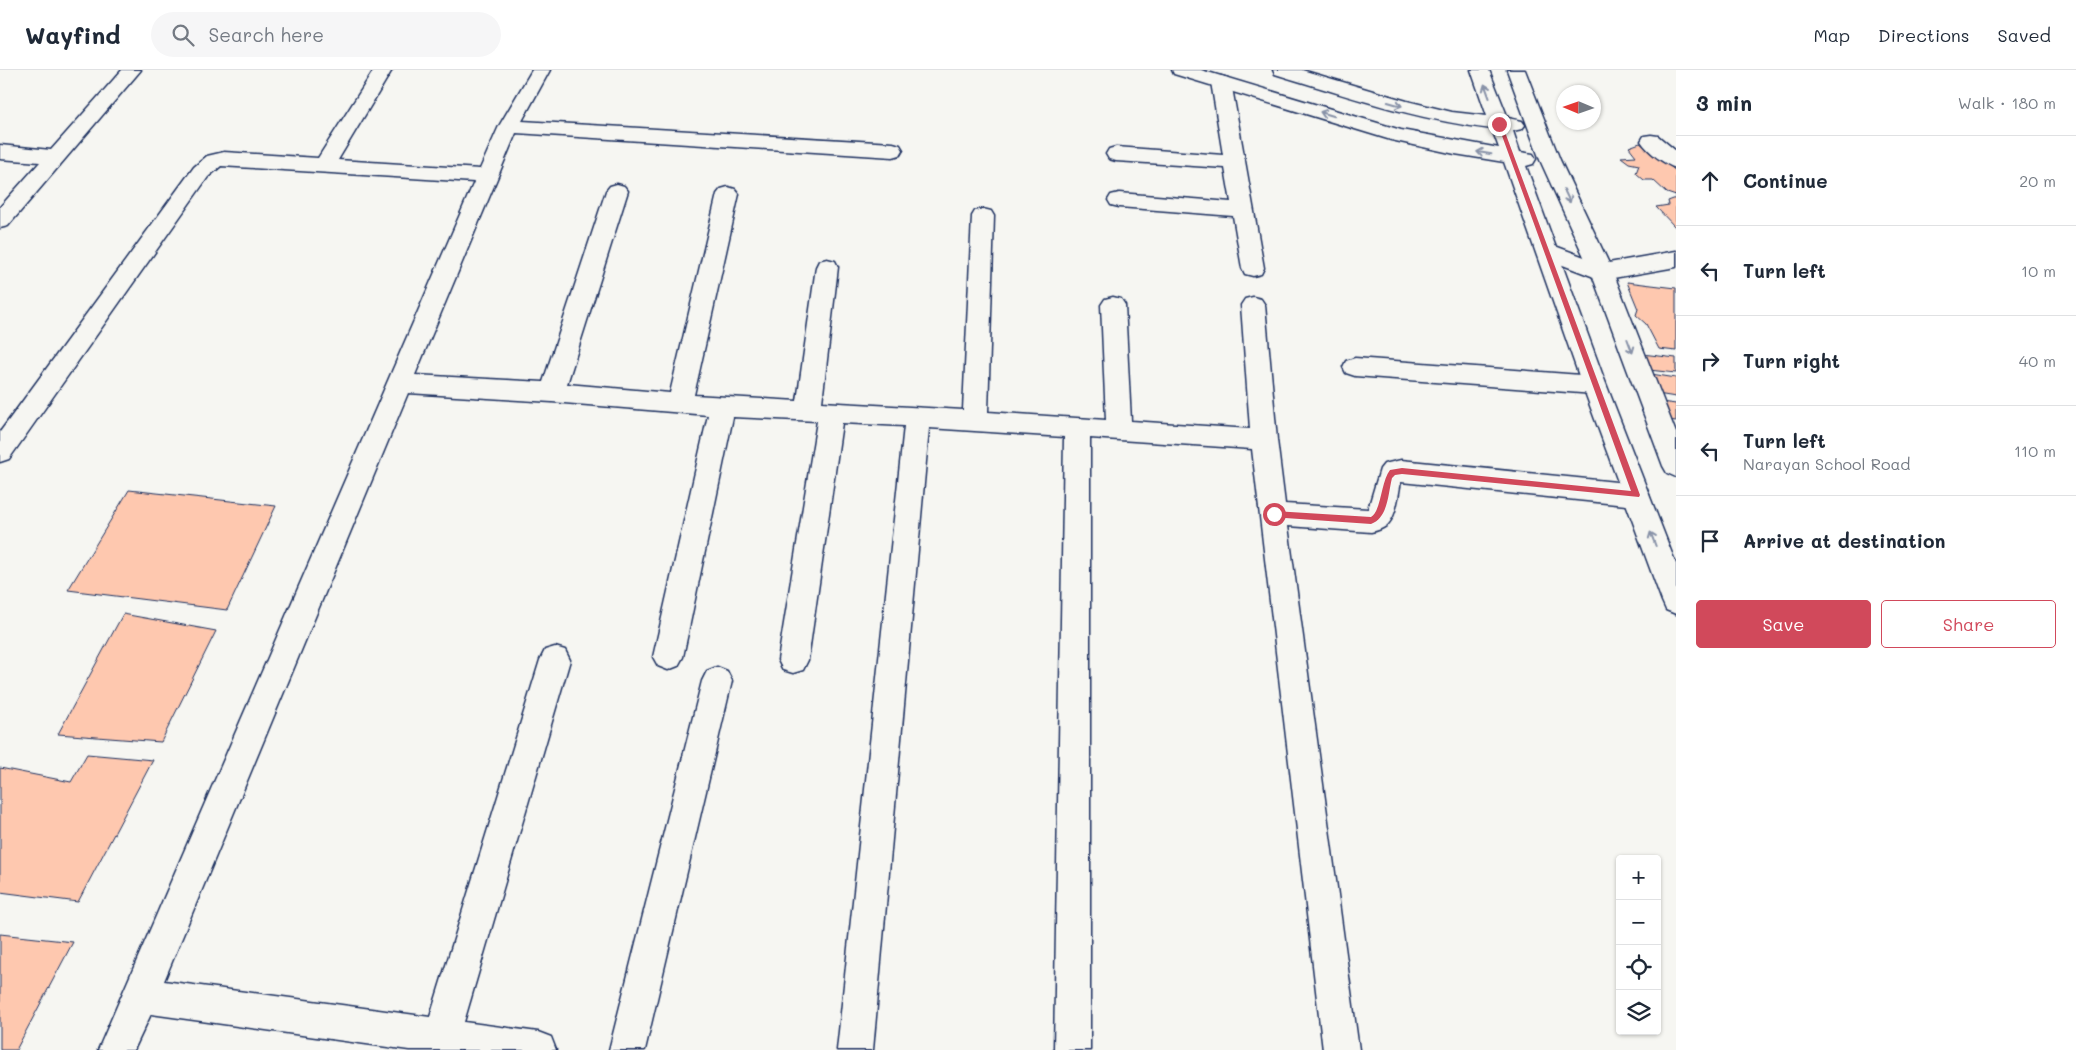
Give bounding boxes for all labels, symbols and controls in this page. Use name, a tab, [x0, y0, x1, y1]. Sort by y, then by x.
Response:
search box	[151, 12, 501, 57]
text: Wayfind	[25, 19, 121, 50]
icon: search	[169, 21, 197, 49]
text: Search here	[209, 22, 324, 47]
text: Map	[1813, 23, 1850, 47]
text: Directions	[1878, 23, 1970, 47]
text: Saved	[1998, 23, 2051, 47]
one-way arrow	[1482, 84, 1491, 99]
north arrow	[1556, 85, 1601, 130]
text: 3 min	[1696, 89, 1752, 116]
text: Walk · 180 m	[1958, 92, 2056, 113]
one-way arrow	[1387, 100, 1403, 110]
one-way arrow	[1319, 109, 1335, 119]
route end	[1488, 113, 1511, 136]
one-way arrow	[1477, 148, 1493, 158]
icon: ahead	[1696, 167, 1724, 195]
text: Continue	[1743, 168, 1828, 193]
text: 20 m	[2019, 170, 2056, 191]
one-way arrow	[1562, 188, 1572, 203]
icon: left	[1696, 257, 1724, 285]
text: Turn left	[1743, 258, 1826, 283]
text: 10 m	[2021, 260, 2056, 281]
one-way arrow	[1626, 338, 1635, 353]
icon: right	[1696, 347, 1724, 375]
text: Turn right	[1743, 348, 1840, 373]
text: 40 m	[2019, 350, 2056, 371]
text: Turn left	[1743, 428, 1826, 453]
icon: left	[1696, 437, 1724, 465]
text: 110 m	[2014, 440, 2056, 461]
text: Narayan School Road	[1743, 453, 1911, 474]
route start	[1263, 503, 1286, 526]
icon: arrive	[1696, 527, 1724, 555]
text: Arrive at destination	[1743, 528, 1946, 553]
one-way arrow	[1648, 532, 1657, 547]
button: Save	[1696, 600, 1871, 648]
button: Share	[1881, 600, 2056, 648]
map controls	[1616, 855, 1661, 1035]
button: +	[1616, 855, 1661, 900]
button: −	[1616, 900, 1661, 945]
button: locate	[1616, 945, 1661, 990]
button: layers	[1616, 990, 1661, 1035]

